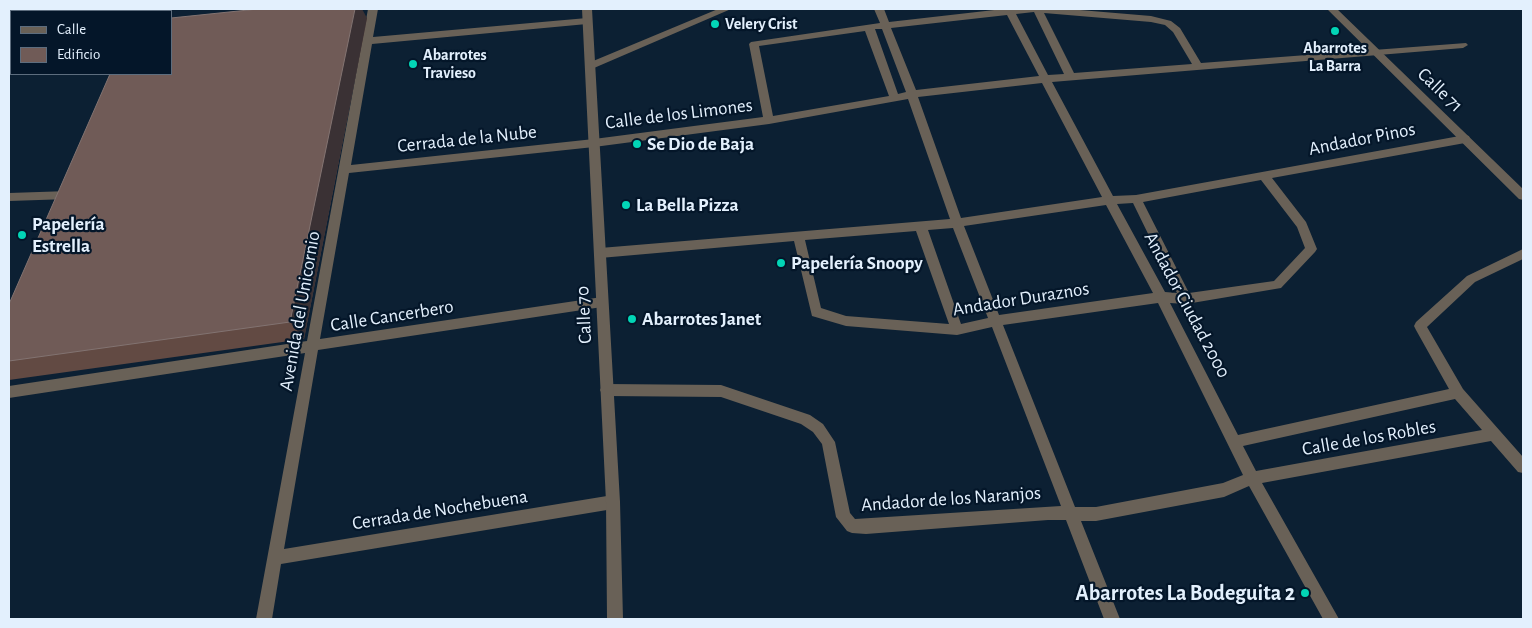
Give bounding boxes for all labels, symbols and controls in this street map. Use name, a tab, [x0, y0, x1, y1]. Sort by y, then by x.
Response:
legend	[10, 10, 172, 75]
place label: Velery Crist	[725, 14, 797, 34]
marker: Velery Crist	[709, 18, 721, 30]
text: Calle	[57, 22, 86, 37]
marker: Abarrotes La Barra	[1329, 25, 1341, 37]
place label: Abarrotes La Barra	[1303, 38, 1367, 76]
place label: Abarrotes Travieso	[423, 45, 487, 83]
text: Edificio	[57, 47, 100, 62]
marker: Abarrotes Travieso	[407, 58, 419, 70]
street label: Calle 71	[1413, 63, 1467, 117]
street label: Calle de los Limones	[604, 94, 754, 134]
street label: Andador Pinos	[1307, 117, 1417, 161]
street label: Cerrada de la Nube	[396, 120, 538, 158]
place label: Se Dio de Baja	[647, 133, 754, 155]
marker: Se Dio de Baja	[631, 138, 643, 150]
place label: La Bella Pizza	[636, 194, 739, 216]
marker: La Bella Pizza	[620, 199, 632, 211]
place label: Papelería Estrella	[32, 213, 105, 257]
street label: Andador Ciudad 2000	[1139, 228, 1235, 382]
marker: Papelería Estrella	[16, 229, 28, 241]
street label: Avenida del Unicornio	[275, 229, 325, 393]
place label: Papelería Snoopy	[791, 252, 923, 274]
marker: Papelería Snoopy	[775, 257, 787, 269]
street label: Andador Duraznos	[951, 277, 1091, 321]
street label: Calle 70	[571, 285, 597, 345]
street label: Calle Cancerbero	[329, 295, 455, 337]
place label: Abarrotes Janet	[642, 308, 761, 330]
marker: Abarrotes Janet	[626, 313, 638, 325]
street label: Calle de los Robles	[1300, 415, 1438, 461]
street label: Andador de los Naranjos	[860, 481, 1042, 517]
street label: Cerrada de Nochebuena	[351, 485, 529, 535]
place label: Abarrotes La Bodeguita 2	[1075, 580, 1295, 606]
marker: Abarrotes La Bodeguita 2	[1299, 587, 1311, 599]

